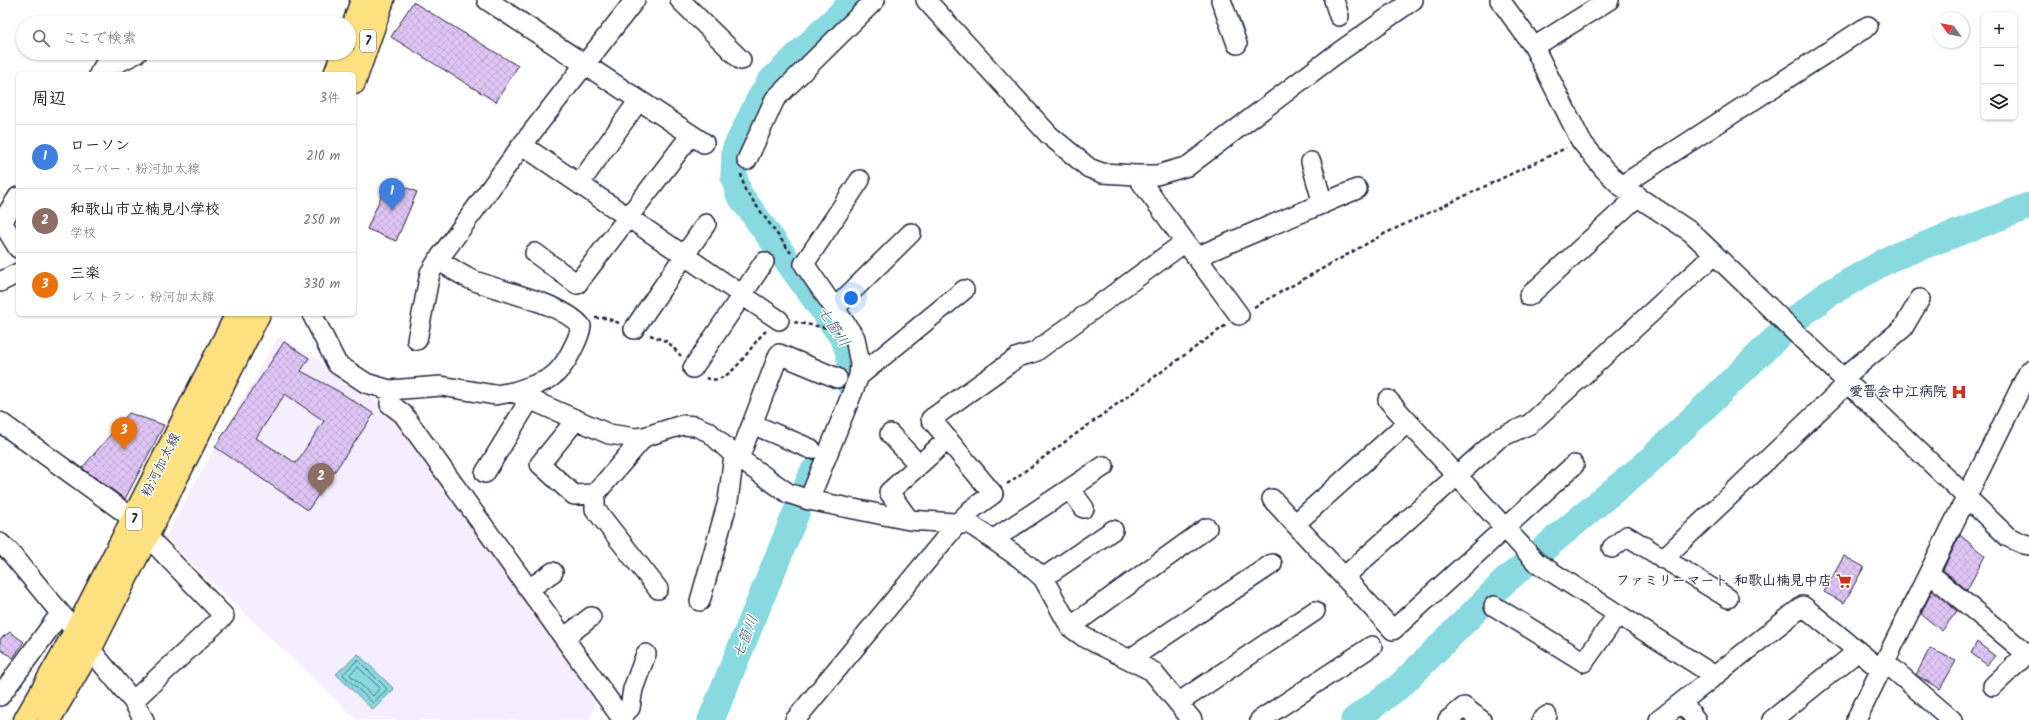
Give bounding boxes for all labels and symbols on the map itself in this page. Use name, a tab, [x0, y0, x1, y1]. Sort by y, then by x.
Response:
north arrow	[1933, 12, 1969, 48]
road number: 7	[360, 30, 376, 52]
pin: 1	[379, 178, 405, 211]
your location	[841, 288, 861, 308]
water label: 七箇川	[811, 302, 855, 352]
place label: 愛晋会中江病院	[1849, 381, 1947, 403]
hospital icon: 愛晋会中江病院	[1950, 383, 1968, 401]
pin: 3	[111, 417, 137, 450]
street label: 粉河加太線	[135, 429, 187, 501]
pin: 2	[308, 463, 334, 496]
road number: 7	[126, 508, 142, 530]
place label: ファミリーマート 和歌山楠見中店	[1616, 570, 1832, 592]
supermarket icon: ファミリーマート 和歌山楠見中店	[1835, 572, 1853, 590]
water label: 七箇川	[726, 612, 766, 662]

